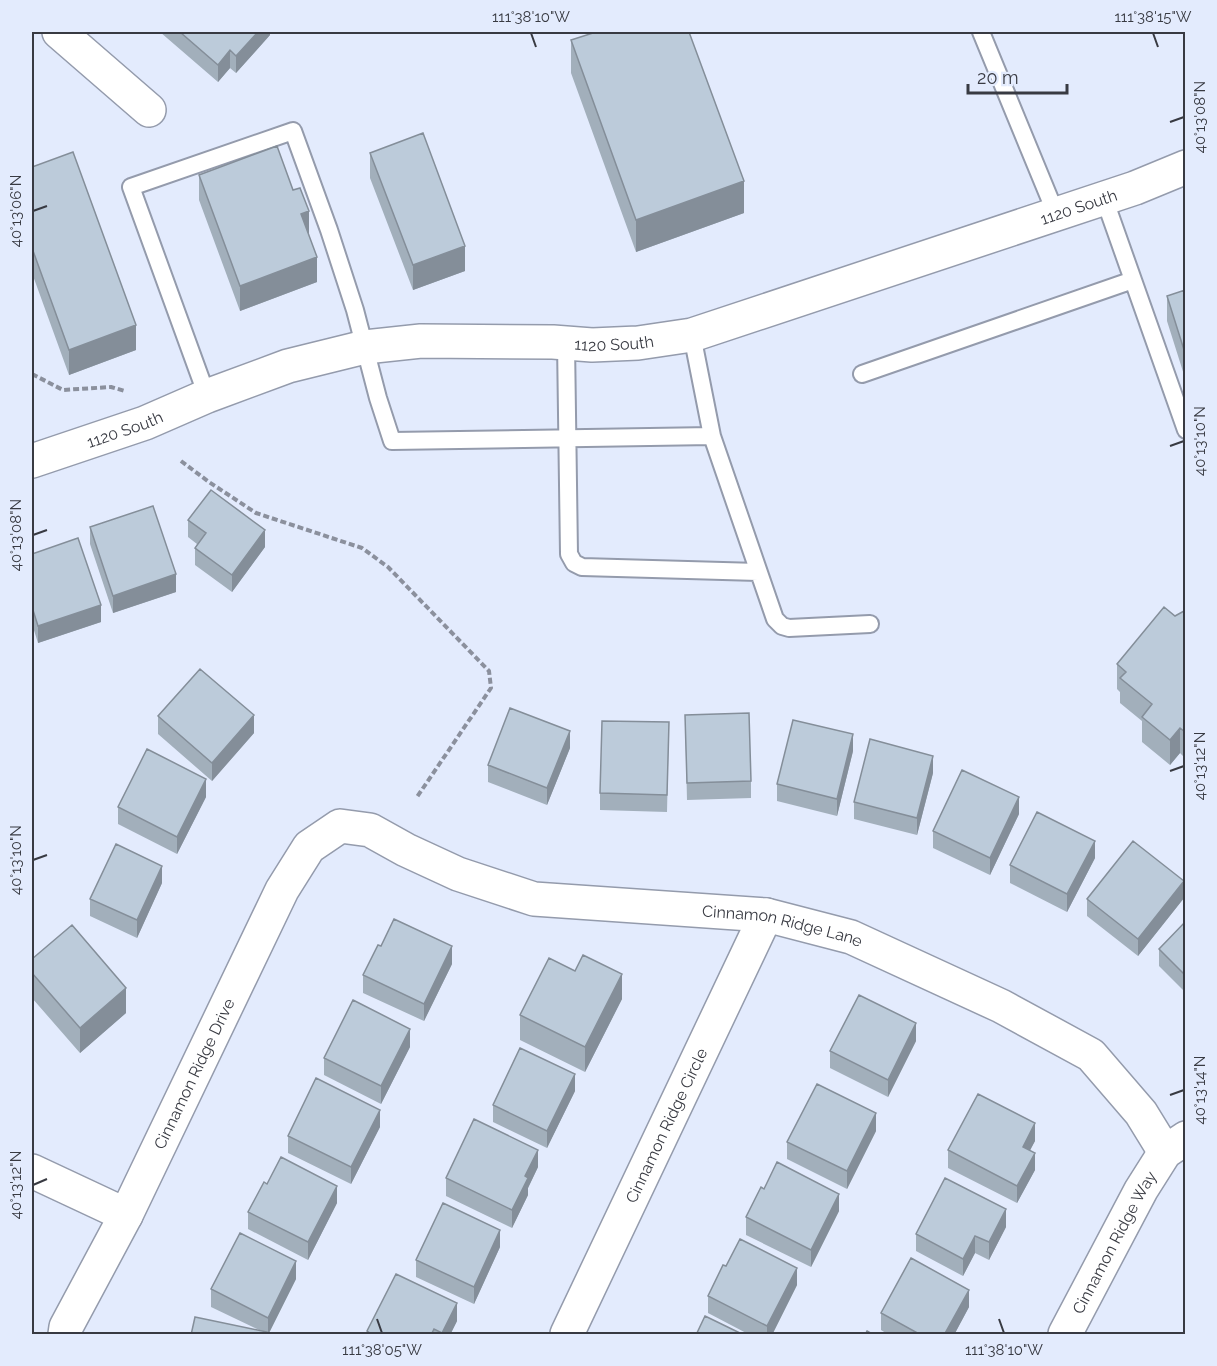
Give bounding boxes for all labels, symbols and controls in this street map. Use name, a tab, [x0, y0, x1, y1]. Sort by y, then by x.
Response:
text: 111°38'10"W	[492, 8, 570, 26]
text: 111°38'15"W	[1114, 8, 1192, 26]
scale bar	[968, 57, 1067, 95]
text: 20 m	[977, 67, 1019, 88]
text: 40°13'08"N	[1191, 81, 1209, 153]
text: 40°13'06"N	[7, 175, 25, 247]
street label: 1120 South	[1038, 185, 1119, 228]
street label: 1120 South	[574, 331, 655, 355]
text: 40°13'10"N	[1191, 406, 1209, 476]
street label: 1120 South	[84, 407, 166, 451]
text: 40°13'08"N	[7, 499, 25, 571]
text: 40°13'12"N	[1191, 732, 1209, 800]
text: 40°13'10"N	[7, 825, 25, 895]
street label: Cinnamon Ridge Lane	[702, 901, 866, 951]
street label: Cinnamon Ridge Drive	[150, 995, 238, 1152]
street label: Cinnamon Ridge Circle	[621, 1045, 711, 1206]
text: 40°13'14"N	[1191, 1056, 1209, 1124]
text: 40°13'12"N	[7, 1151, 25, 1219]
street label: Cinnamon Ridge Way	[1068, 1167, 1160, 1317]
text: 111°38'05"W	[342, 1341, 422, 1359]
text: 111°38'10"W	[965, 1341, 1043, 1359]

